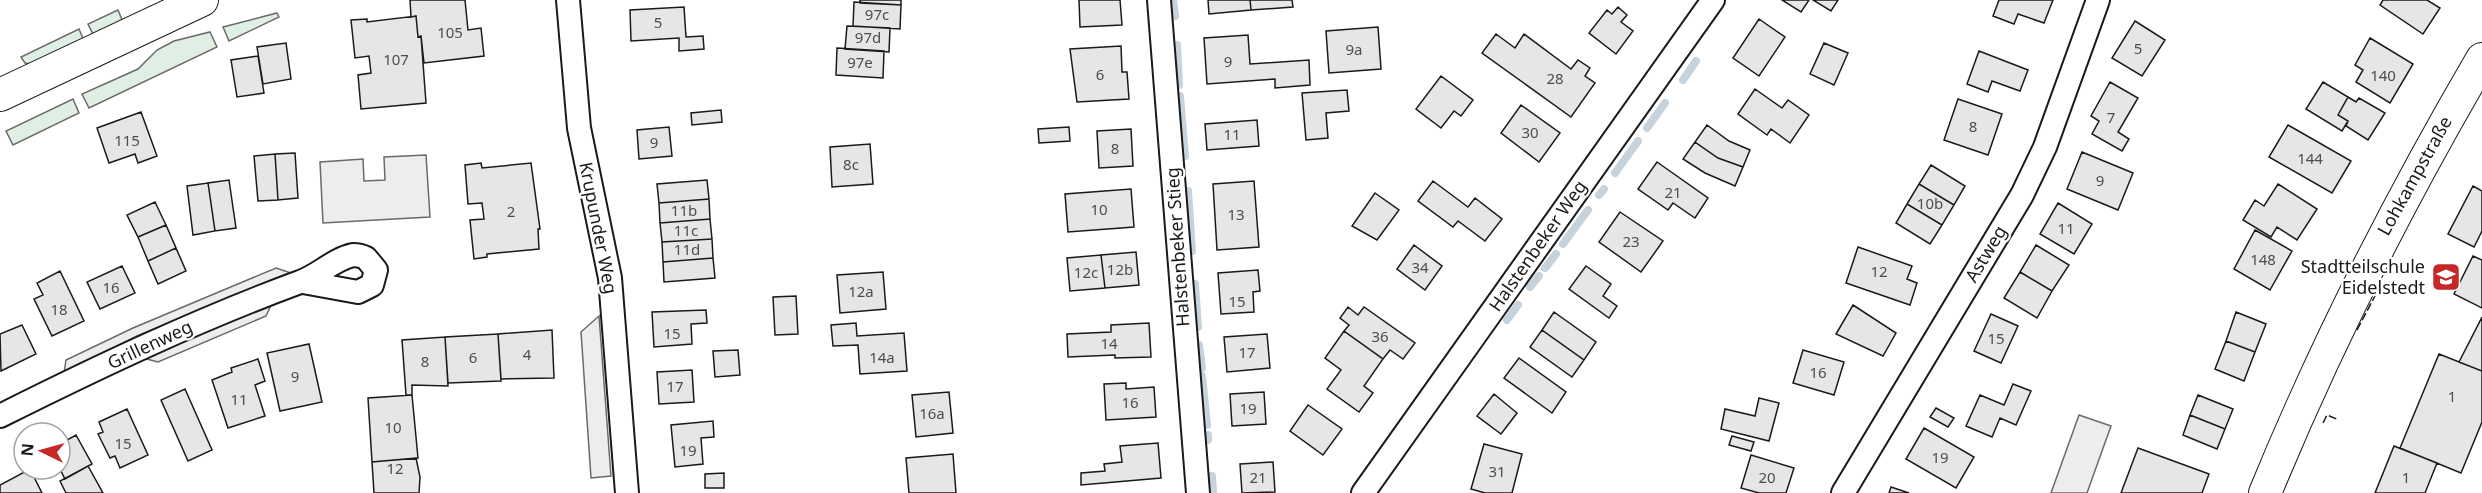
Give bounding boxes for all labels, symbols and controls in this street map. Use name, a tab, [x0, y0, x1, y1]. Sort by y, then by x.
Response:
house number: 97c	[865, 4, 889, 24]
house number: 5	[654, 12, 662, 32]
house number: 105	[437, 22, 463, 42]
house number: 97d	[855, 27, 881, 47]
house number: 5	[2134, 38, 2142, 58]
house number: 9a	[1346, 39, 1363, 59]
house number: 107	[383, 49, 409, 69]
house number: 9	[1224, 51, 1232, 71]
house number: 97e	[847, 52, 873, 72]
house number: 6	[1096, 64, 1104, 84]
house number: 140	[2370, 65, 2396, 85]
house number: 28	[1546, 68, 1564, 88]
house number: 7	[2107, 107, 2115, 127]
street label: Lohkampstraße	[2371, 112, 2457, 239]
house number: 8	[1969, 116, 1977, 136]
house number: 30	[1521, 122, 1539, 142]
house number: 11	[1223, 124, 1241, 144]
house number: 115	[114, 130, 140, 150]
house number: 9	[650, 132, 658, 152]
house number: 8	[1111, 138, 1119, 158]
house number: 144	[2297, 148, 2323, 168]
house number: 8c	[843, 154, 859, 174]
street label: Krupunder Weg	[574, 160, 624, 296]
street label: Halstenbeker Stieg	[1159, 167, 1195, 328]
house number: 9	[2096, 170, 2104, 190]
street label: Halstenbeker Weg	[1483, 175, 1592, 316]
house number: 21	[1664, 182, 1682, 202]
house number: 10b	[1917, 193, 1943, 213]
house number: 10	[1090, 199, 1108, 219]
house number: 11b	[671, 200, 697, 220]
house number: 2	[507, 201, 515, 221]
house number: 13	[1227, 204, 1245, 224]
house number: 11	[2057, 218, 2075, 238]
house number: 11c	[674, 220, 698, 240]
street label: Astweg	[1959, 221, 2011, 286]
house number: 23	[1622, 231, 1640, 251]
house number: 11d	[674, 239, 700, 259]
house number: 148	[2250, 249, 2276, 269]
place label: Stadtteilschule Eidelstedt	[2301, 254, 2426, 299]
house number: 34	[1411, 257, 1429, 277]
house number: 12b	[1107, 259, 1133, 279]
house number: 12	[1870, 261, 1888, 281]
school or university icon: Stadtteilschule Eidelstedt	[2430, 261, 2462, 293]
house number: 12c	[1074, 262, 1098, 282]
house number: 16	[102, 277, 120, 297]
house number: 12a	[848, 281, 874, 301]
house number: 15	[1228, 291, 1246, 311]
house number: 18	[50, 299, 68, 319]
street label: Grillenweg	[103, 314, 196, 374]
house number: 15	[663, 323, 681, 343]
house number: 36	[1371, 326, 1389, 346]
house number: 15	[1987, 328, 2005, 348]
house number: 14	[1100, 333, 1118, 353]
house number: 17	[1238, 342, 1256, 362]
house number: 4	[523, 344, 532, 364]
house number: 6	[469, 347, 477, 367]
house number: 14a	[869, 347, 895, 367]
house number: 8	[421, 351, 429, 371]
house number: 16	[1809, 362, 1827, 382]
house number: 9	[291, 366, 299, 386]
house number: 17	[666, 376, 684, 396]
house number: 1	[2448, 386, 2456, 406]
house number: 11	[230, 389, 248, 409]
house number: 16	[1121, 392, 1139, 412]
house number: 19	[1239, 398, 1257, 418]
house number: 16a	[919, 403, 945, 423]
house number: 10	[384, 417, 402, 437]
north arrow	[12, 421, 72, 481]
house number: 15	[114, 433, 132, 453]
house number: 19	[679, 440, 697, 460]
text: N	[16, 442, 39, 457]
house number: 19	[1931, 447, 1949, 467]
house number: 12	[386, 458, 404, 478]
house number: 31	[1488, 461, 1506, 481]
house number: 21	[1249, 467, 1267, 487]
house number: 20	[1758, 467, 1776, 487]
house number: 1	[2402, 467, 2410, 487]

